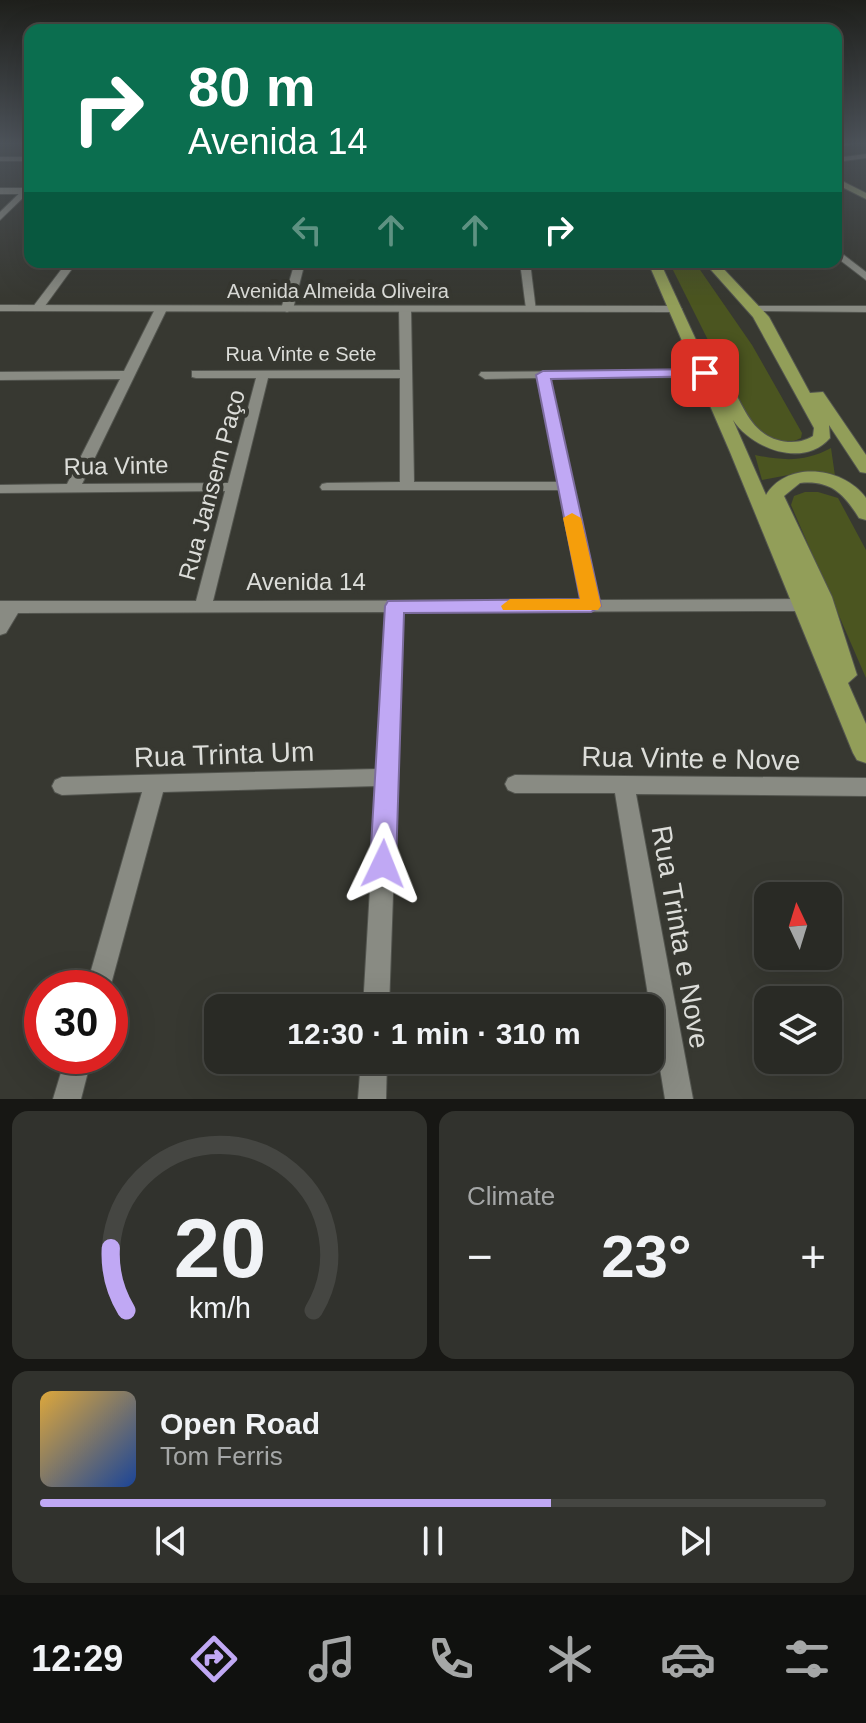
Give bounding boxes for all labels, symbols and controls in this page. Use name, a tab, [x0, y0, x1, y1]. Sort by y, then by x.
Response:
text: 80 m	[188, 55, 316, 118]
icon: right	[56, 56, 160, 160]
text: Avenida 14	[188, 121, 368, 162]
icon: left	[285, 208, 329, 252]
icon: ahead	[369, 208, 413, 252]
icon: ahead	[453, 208, 497, 252]
icon: right	[537, 208, 581, 252]
street label: Avenida Almeida Oliveira	[227, 280, 450, 302]
pin	[671, 339, 739, 407]
street label: Rua Vinte e Sete	[226, 343, 376, 365]
icon: arrive	[683, 351, 727, 395]
street label: Rua Jansem Paço	[173, 387, 250, 583]
street label: Rua Vinte	[63, 451, 169, 480]
street label: Avenida 14	[246, 568, 366, 595]
street label: Rua Trinta Um	[133, 736, 315, 773]
street label: Rua Vinte e Nove	[581, 741, 801, 776]
position arrow	[341, 822, 425, 906]
street label: Rua Trinta e Nove	[646, 823, 715, 1051]
north arrow	[754, 882, 842, 970]
map controls	[754, 882, 842, 1074]
speed limit sign: 30	[24, 970, 128, 1074]
button: layers	[754, 986, 842, 1074]
text: 12:30 · 1 min · 310 m	[287, 1017, 581, 1050]
text: Climate	[467, 1181, 555, 1211]
text: 20	[173, 1202, 266, 1295]
text: 23°	[601, 1223, 692, 1290]
text: −	[467, 1232, 493, 1281]
text: +	[800, 1232, 826, 1281]
text: km/h	[189, 1292, 250, 1324]
text: Open Road	[160, 1407, 320, 1440]
text: Tom Ferris	[160, 1441, 283, 1471]
icon: previous	[149, 1519, 193, 1563]
icon: pause	[411, 1519, 455, 1563]
icon: next	[673, 1519, 717, 1563]
icon: directions	[186, 1631, 242, 1687]
icon: music	[304, 1631, 360, 1687]
icon: phone	[423, 1631, 479, 1687]
icon: climate	[542, 1631, 598, 1687]
icon: car	[660, 1631, 716, 1687]
icon: filters	[779, 1631, 835, 1687]
text: 12:29	[31, 1638, 123, 1679]

